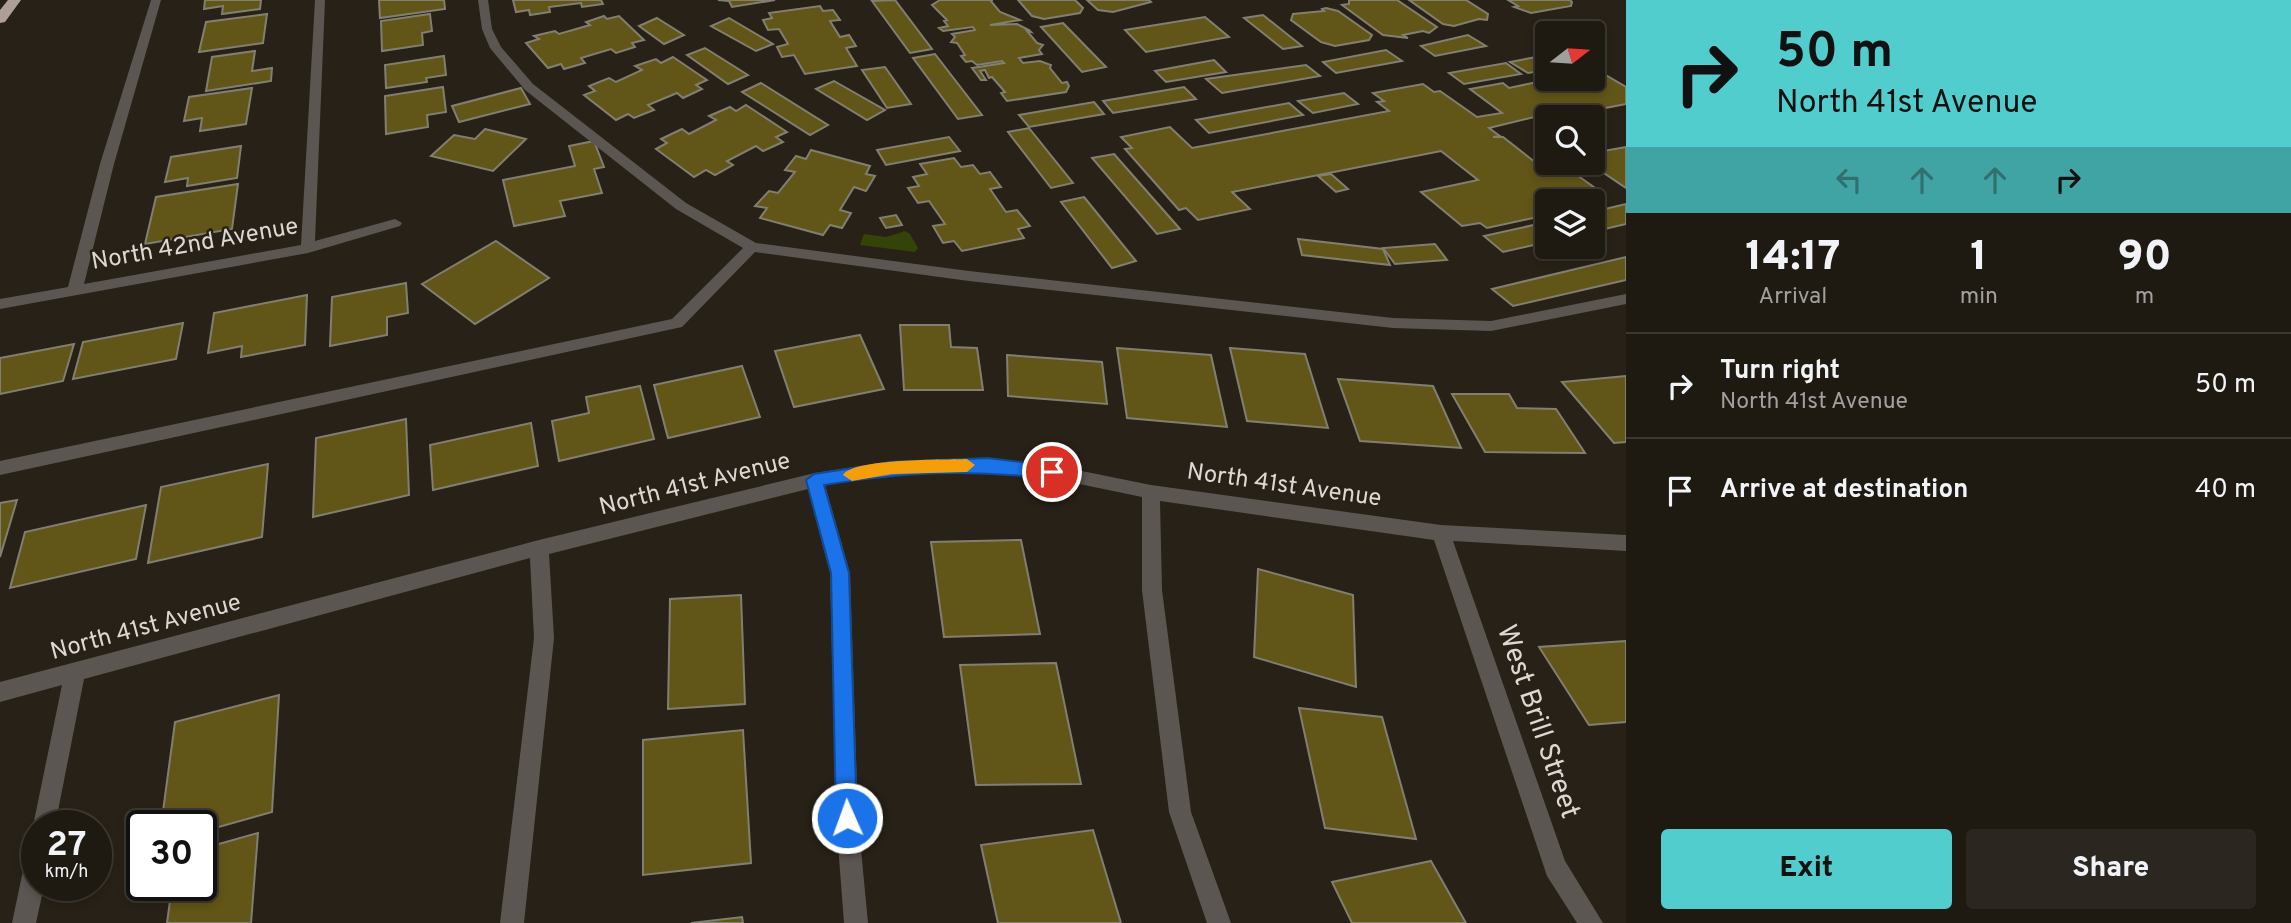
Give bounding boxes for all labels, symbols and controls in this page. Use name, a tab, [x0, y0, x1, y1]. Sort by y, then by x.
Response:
north arrow	[1535, 21, 1605, 91]
map controls	[1535, 21, 1605, 259]
text: 50 m	[1776, 23, 1893, 85]
icon: right	[1661, 28, 1752, 119]
text: North 41st Avenue	[1776, 84, 2038, 124]
button: search	[1535, 105, 1605, 175]
icon: left	[1830, 161, 1868, 199]
icon: ahead	[1903, 161, 1941, 199]
icon: ahead	[1976, 161, 2014, 199]
icon: right	[2049, 161, 2087, 199]
button: layers	[1535, 189, 1605, 259]
street label: North 42nd Avenue	[89, 212, 301, 278]
text: 14:17	[1745, 232, 1840, 285]
text: 1	[1970, 232, 1988, 285]
text: 90	[2117, 232, 2172, 285]
text: Arrival	[1759, 283, 1827, 312]
text: min	[1960, 283, 1998, 312]
text: m	[2135, 283, 2154, 312]
text: Turn right	[1720, 355, 1840, 388]
icon: right	[1661, 367, 1699, 405]
text: 50 m	[2195, 369, 2256, 402]
text: North 41st Avenue	[1720, 388, 1908, 417]
pin	[1022, 442, 1082, 502]
street label: North 41st Avenue	[596, 447, 794, 523]
icon: arrive	[1033, 453, 1071, 491]
street label: North 41st Avenue	[1185, 457, 1383, 515]
icon: arrive	[1661, 472, 1699, 510]
text: Arrive at destination	[1720, 474, 1968, 507]
text: 40 m	[2195, 474, 2256, 507]
street label: North 41st Avenue	[47, 588, 245, 668]
street label: West Brill Street	[1487, 620, 1587, 824]
position arrow	[810, 781, 884, 855]
speed limit sign: 30	[126, 810, 217, 901]
text: 27	[47, 824, 86, 868]
button: Exit	[1661, 829, 1952, 909]
button: Share	[1966, 829, 2256, 909]
text: km/h	[45, 861, 88, 884]

